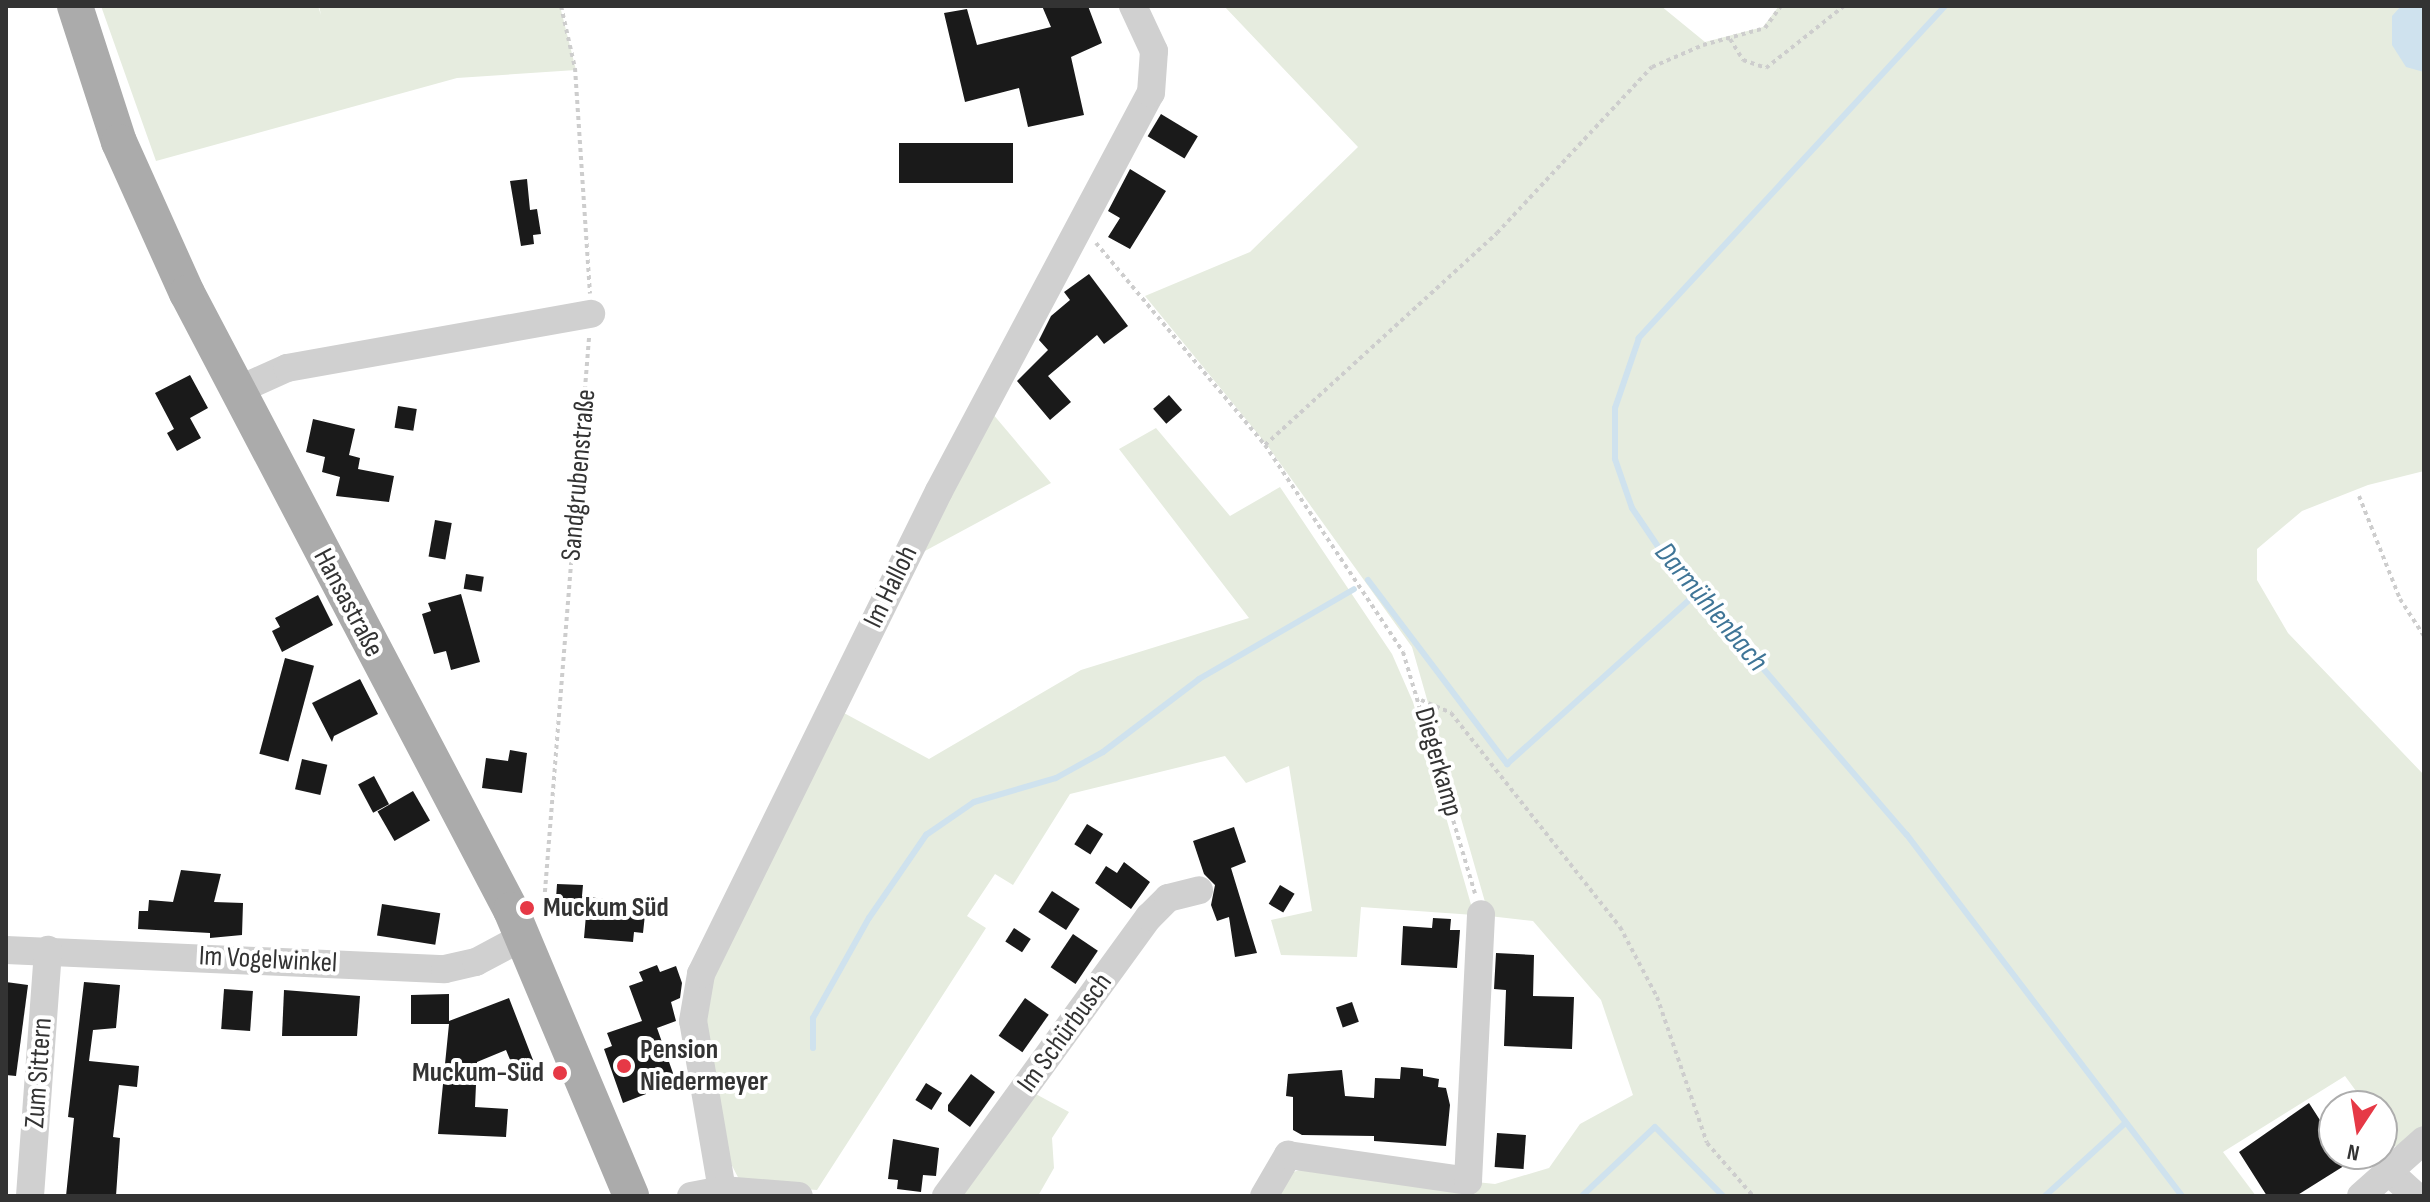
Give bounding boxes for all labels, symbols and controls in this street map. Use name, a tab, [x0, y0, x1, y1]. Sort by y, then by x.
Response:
street label: Sandgrubenstraße	[555, 388, 603, 562]
water label: Darmühlenbach	[1647, 535, 1775, 679]
street label: Im Halloh	[857, 540, 925, 634]
street label: Hansastraße	[306, 543, 390, 663]
street label: Diegerkamp	[1406, 704, 1470, 820]
place label: Muckum Süd	[543, 891, 669, 925]
marker: Muckum Süd	[518, 899, 536, 917]
street label: Im Vogelwinkel	[198, 940, 338, 980]
street label: Im Schürbusch	[1010, 967, 1120, 1099]
street label: Zum Sittern	[18, 1017, 60, 1129]
place label: Pension Niedermeyer	[640, 1033, 768, 1099]
place label: Muckum-Süd	[412, 1056, 544, 1090]
marker: Pension Niedermeyer	[615, 1057, 633, 1075]
marker: Muckum-Süd	[551, 1064, 569, 1082]
north arrow	[2318, 1090, 2398, 1170]
text: N	[2345, 1138, 2362, 1166]

